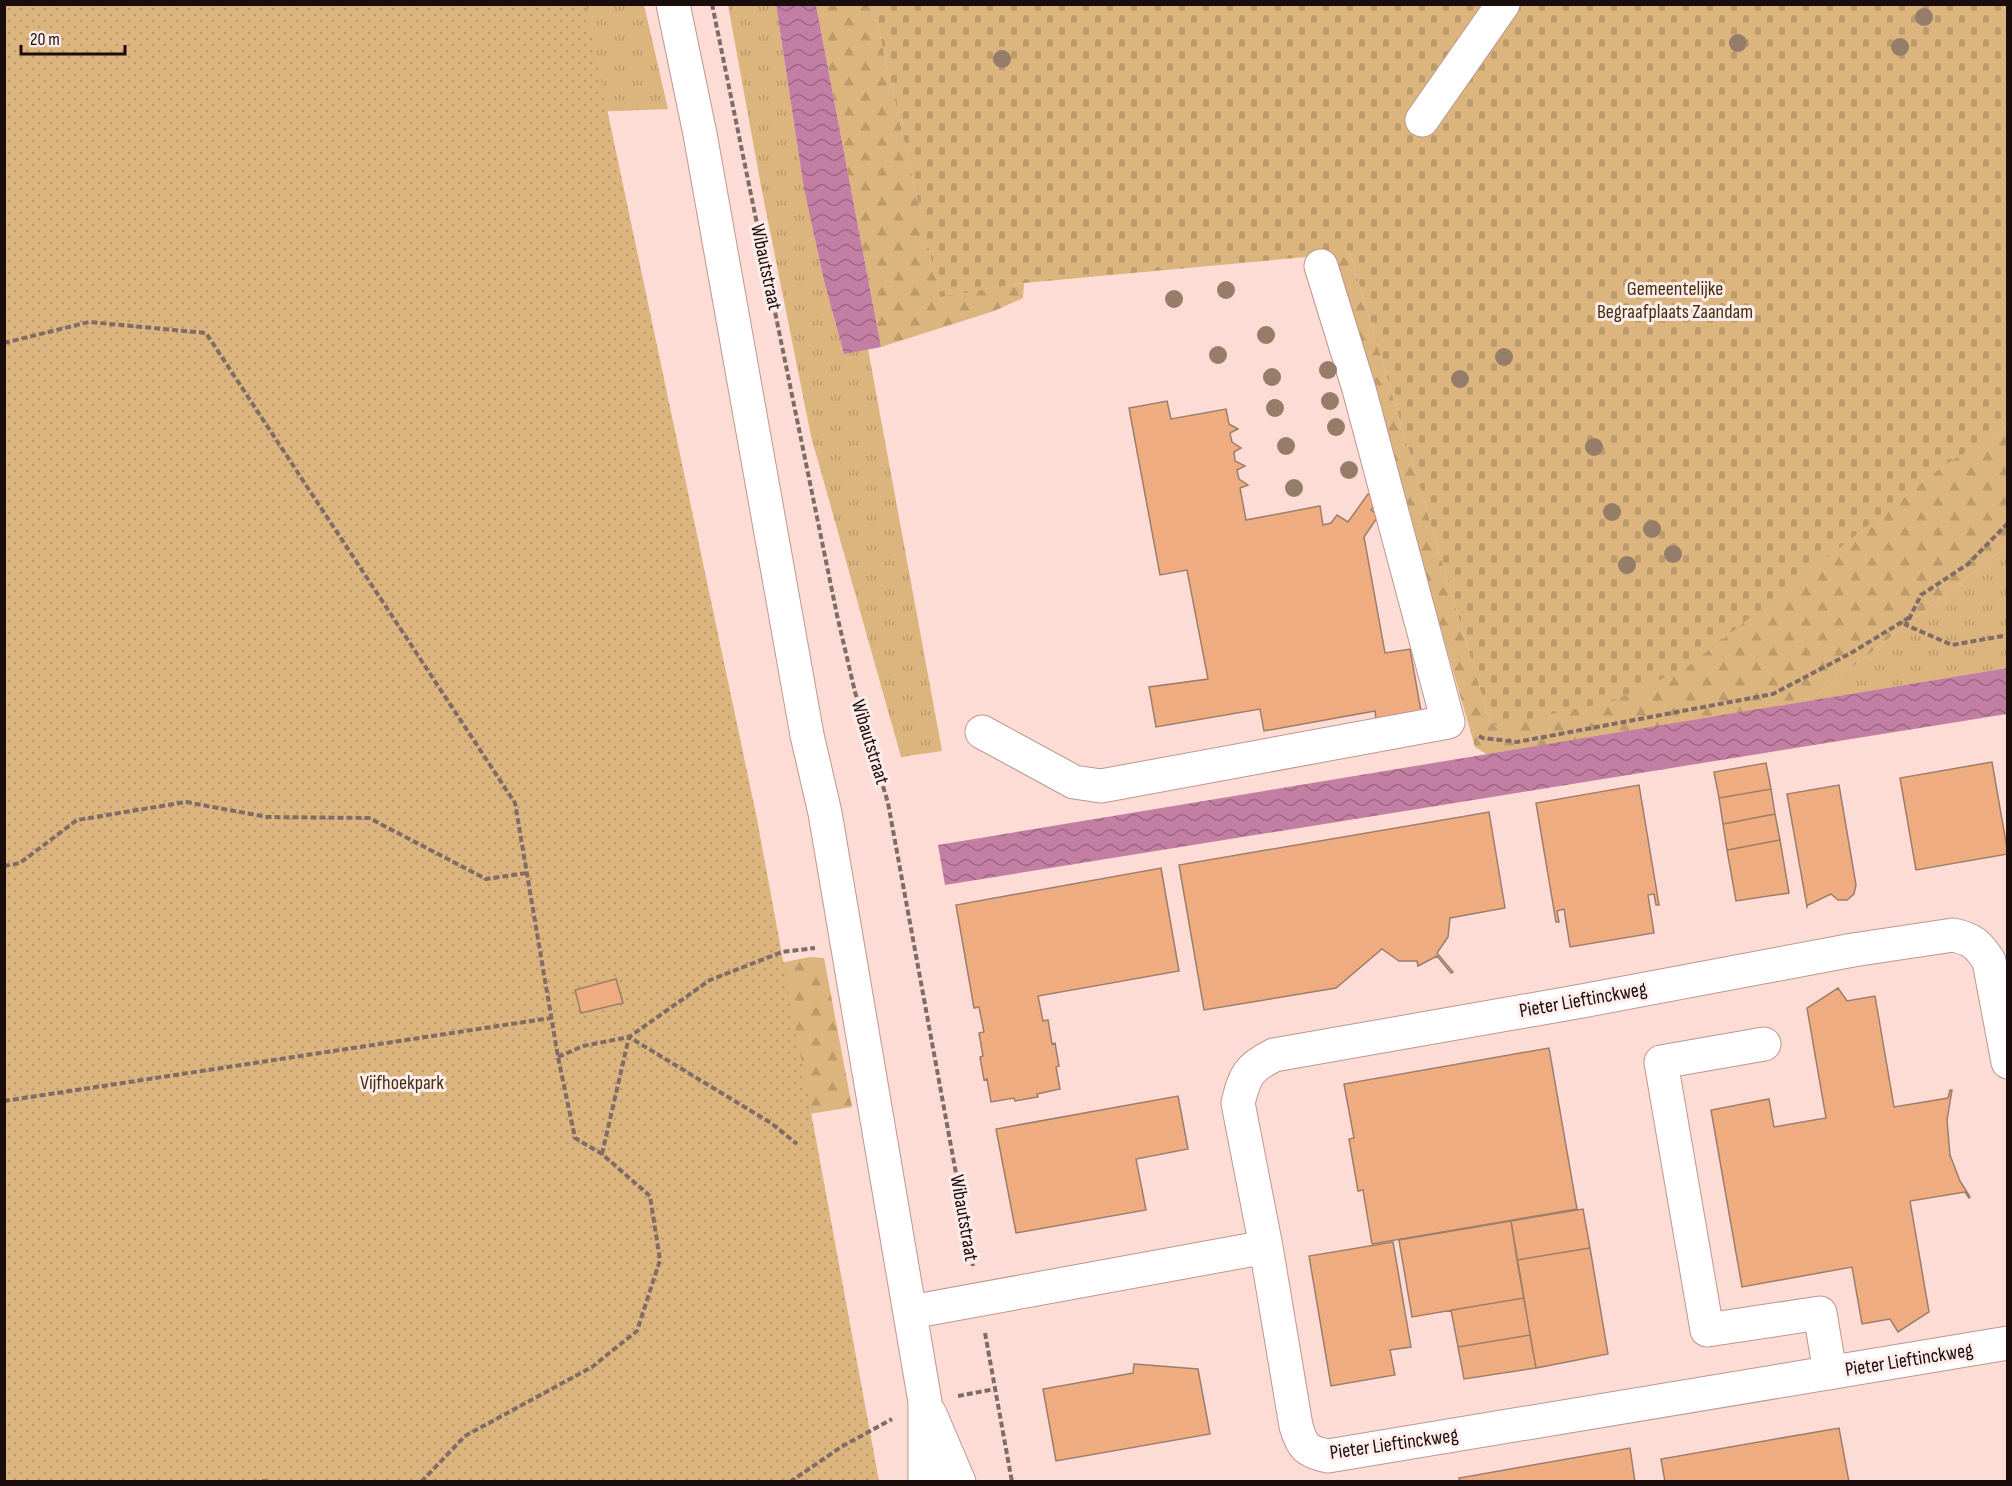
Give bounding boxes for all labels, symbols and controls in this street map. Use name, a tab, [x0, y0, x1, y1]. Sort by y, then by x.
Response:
scale bar	[21, 18, 124, 56]
text: 20 m	[30, 29, 60, 50]
street label: Wibautstraat	[745, 222, 787, 312]
park label: Gemeentelijke Begraafplaats Zaandam	[1597, 277, 1753, 324]
street label: Wibautstraat	[846, 697, 894, 787]
street label: Pieter Lieftinckweg	[1517, 977, 1649, 1023]
park label: Vijfhoekpark	[360, 1071, 444, 1095]
street label: Wibautstraat	[945, 1173, 983, 1263]
street label: Pieter Lieftinckweg	[1843, 1338, 1975, 1382]
street label: Pieter Lieftinckweg	[1328, 1423, 1460, 1465]

